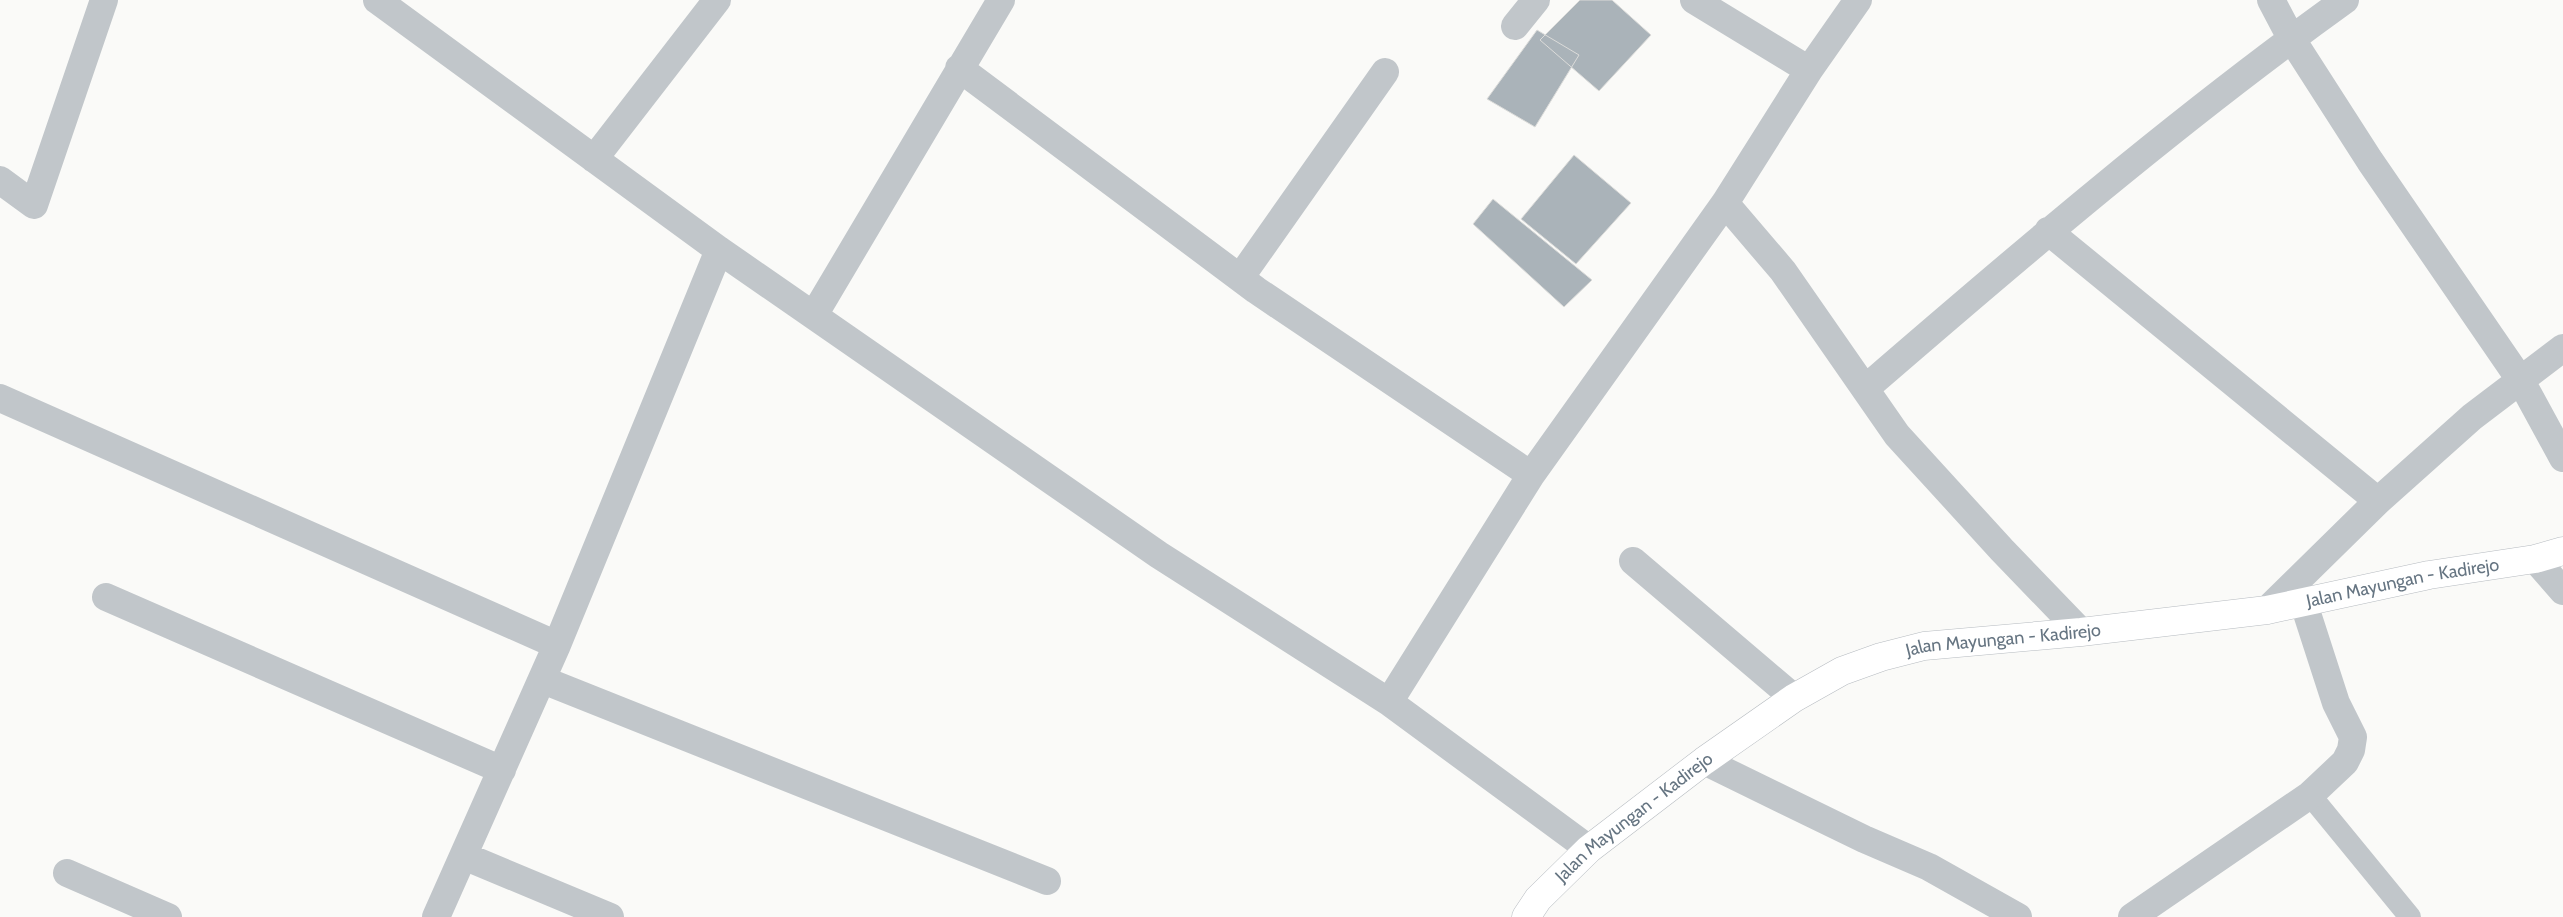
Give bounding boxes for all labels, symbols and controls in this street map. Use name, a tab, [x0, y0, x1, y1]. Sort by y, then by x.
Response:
street label: Jalan Mayungan - Kadirejo	[2303, 554, 2501, 612]
street label: Jalan Mayungan - Kadirejo	[1902, 619, 2102, 662]
street label: Jalan Mayungan - Kadirejo	[1550, 747, 1717, 888]

